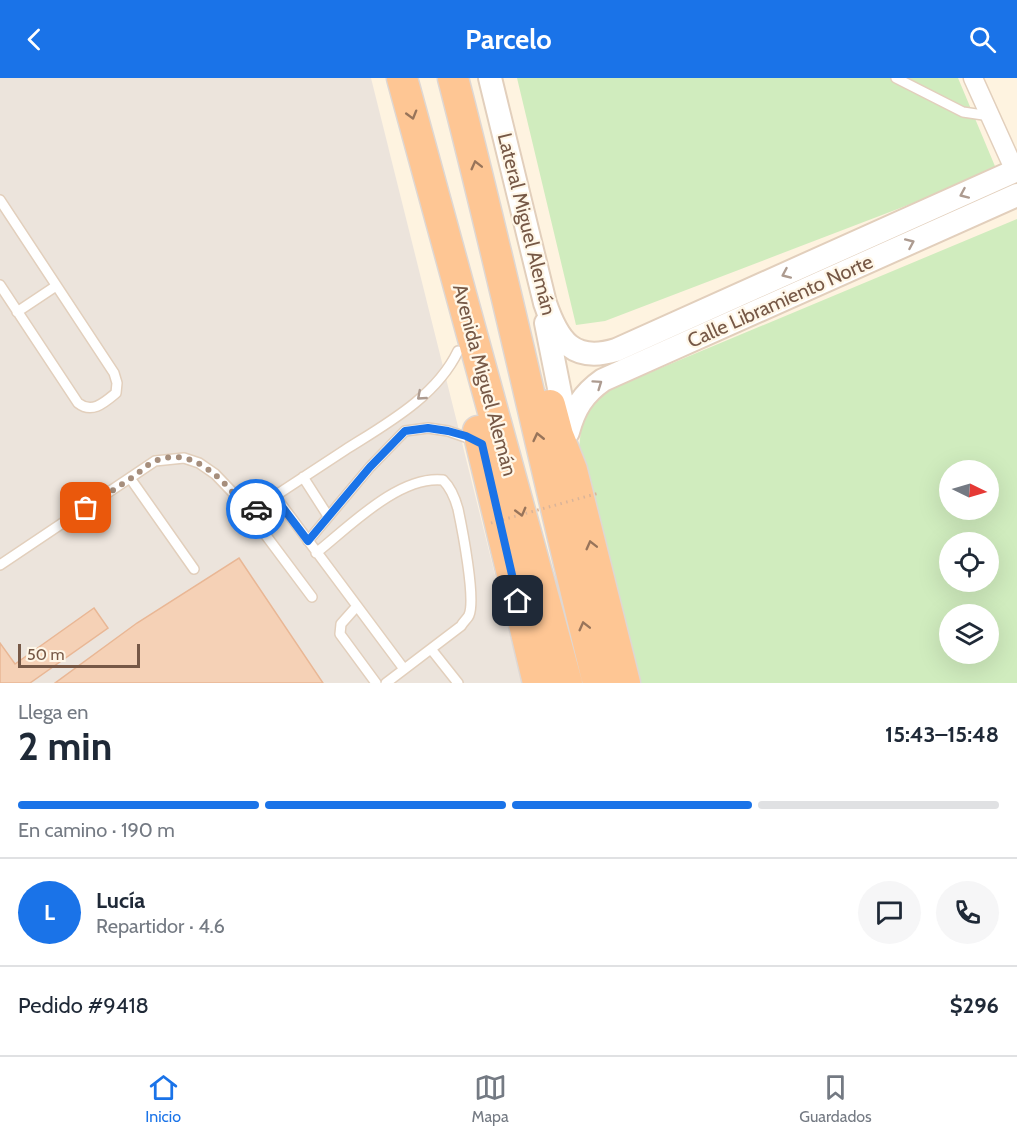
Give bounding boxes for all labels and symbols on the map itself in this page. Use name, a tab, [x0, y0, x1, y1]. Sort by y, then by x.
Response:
one-way arrow	[405, 109, 417, 120]
street label: Lateral Miguel Alemán	[493, 130, 561, 318]
one-way arrow	[470, 160, 483, 170]
one-way arrow	[959, 187, 970, 199]
one-way arrow	[903, 238, 914, 250]
street label: Calle Libramiento Norte	[684, 249, 876, 353]
one-way arrow	[781, 267, 792, 279]
street label: Avenida Miguel Alemán	[448, 281, 522, 479]
one-way arrow	[592, 380, 603, 391]
one-way arrow	[417, 389, 428, 400]
one-way arrow	[533, 432, 546, 442]
north arrow	[939, 460, 999, 520]
courier	[226, 479, 286, 539]
pin	[60, 482, 111, 533]
one-way arrow	[513, 507, 526, 517]
one-way arrow	[585, 540, 598, 550]
pin	[492, 575, 543, 626]
one-way arrow	[579, 621, 592, 631]
scale bar	[18, 641, 140, 668]

